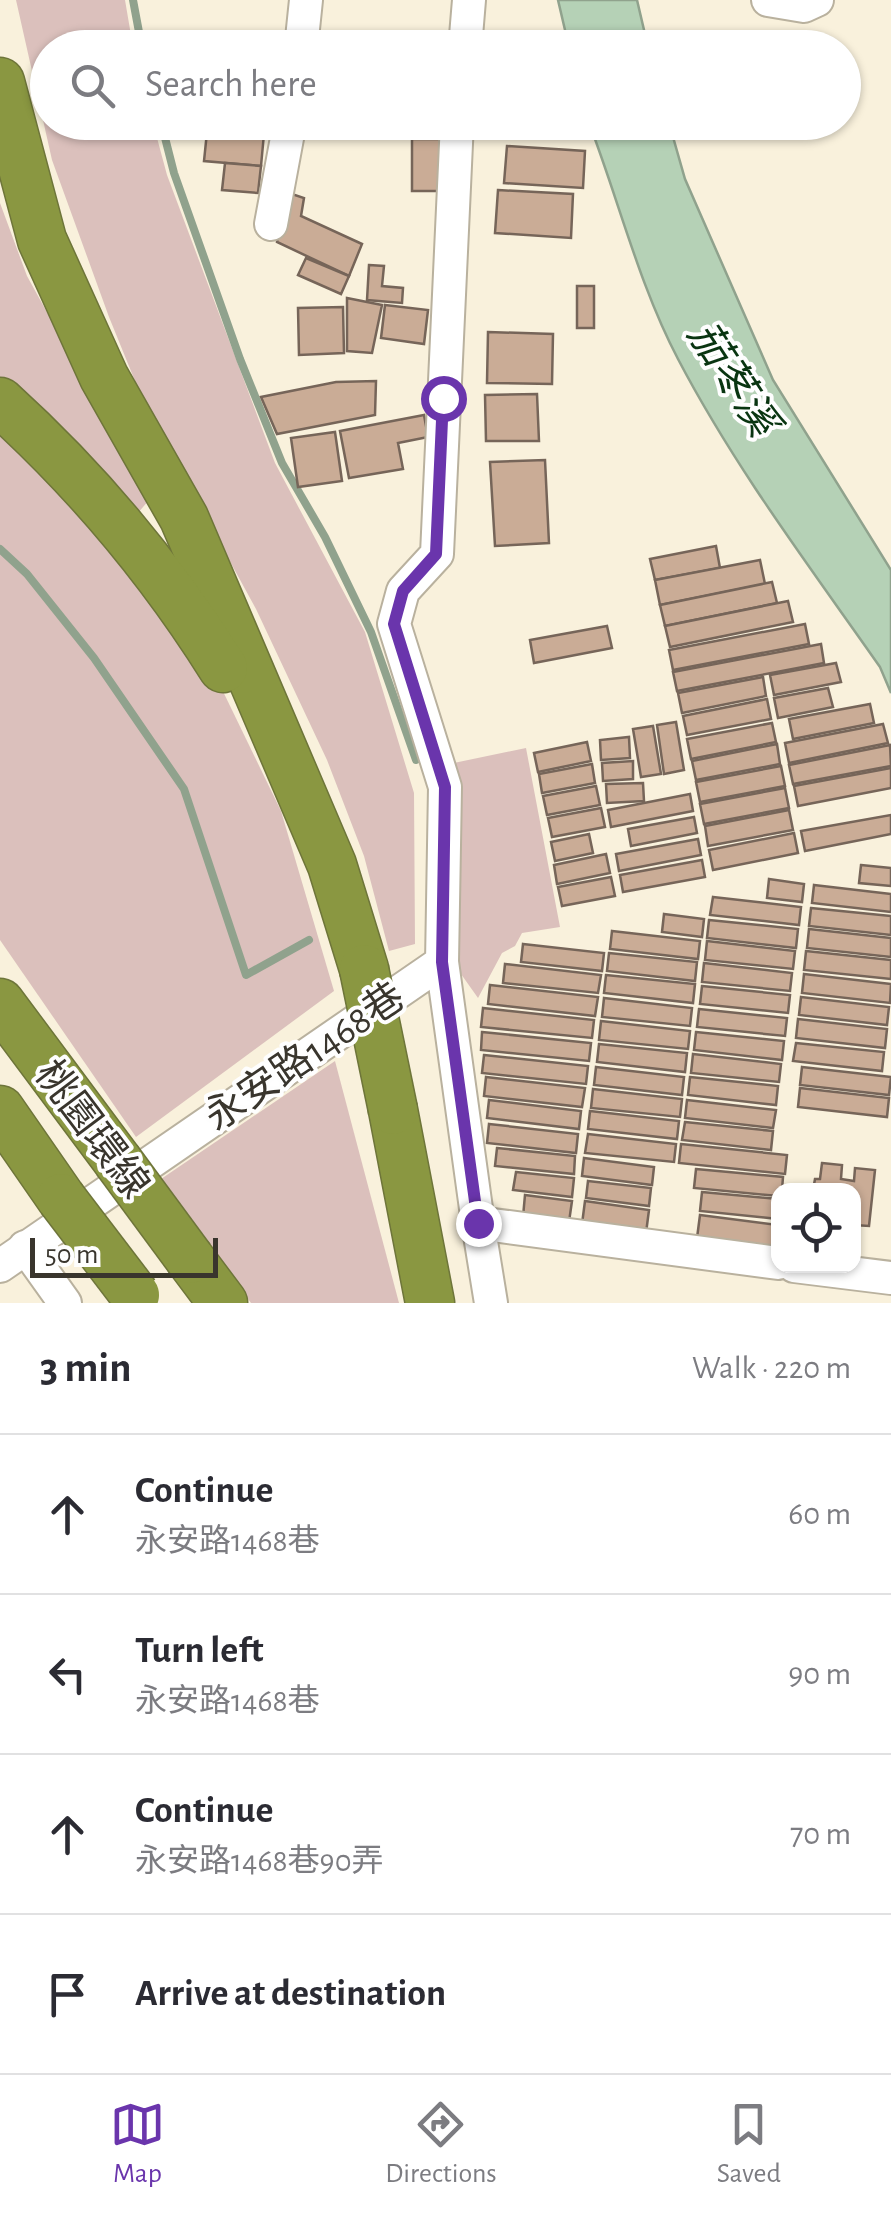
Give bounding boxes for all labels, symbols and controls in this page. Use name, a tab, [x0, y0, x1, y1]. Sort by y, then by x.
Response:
search box	[30, 30, 861, 140]
icon: search	[65, 58, 120, 113]
text: Search here	[145, 66, 317, 104]
water label: 茄苳溪	[680, 314, 789, 448]
route start	[421, 376, 467, 422]
street label: 永安路1468巷	[197, 975, 412, 1139]
street label: 桃園環線	[27, 1053, 157, 1206]
map controls	[771, 1183, 861, 1273]
button: locate	[771, 1183, 861, 1273]
route end	[456, 1201, 502, 1247]
scale bar	[30, 1233, 218, 1278]
text: 50 m	[45, 1241, 99, 1269]
text: 3 min	[40, 1347, 132, 1389]
text: Walk · 220 m	[692, 1352, 851, 1384]
text: Continue	[135, 1472, 273, 1510]
icon: ahead	[40, 1487, 95, 1542]
text: 60 m	[788, 1498, 851, 1530]
text: 永安路1468巷	[135, 1525, 320, 1557]
text: Turn left	[135, 1632, 263, 1670]
icon: left	[40, 1647, 95, 1702]
text: 90 m	[788, 1658, 851, 1690]
text: 永安路1468巷	[135, 1685, 320, 1717]
text: Continue	[135, 1792, 273, 1830]
icon: ahead	[40, 1807, 95, 1862]
text: 70 m	[790, 1818, 851, 1850]
text: 永安路1468巷90弄	[135, 1845, 384, 1877]
icon: arrive	[40, 1967, 95, 2022]
text: Arrive at destination	[135, 1975, 446, 2013]
tab: Map	[110, 2097, 165, 2191]
tab: Directions	[385, 2097, 497, 2191]
tab: Saved	[717, 2097, 781, 2191]

